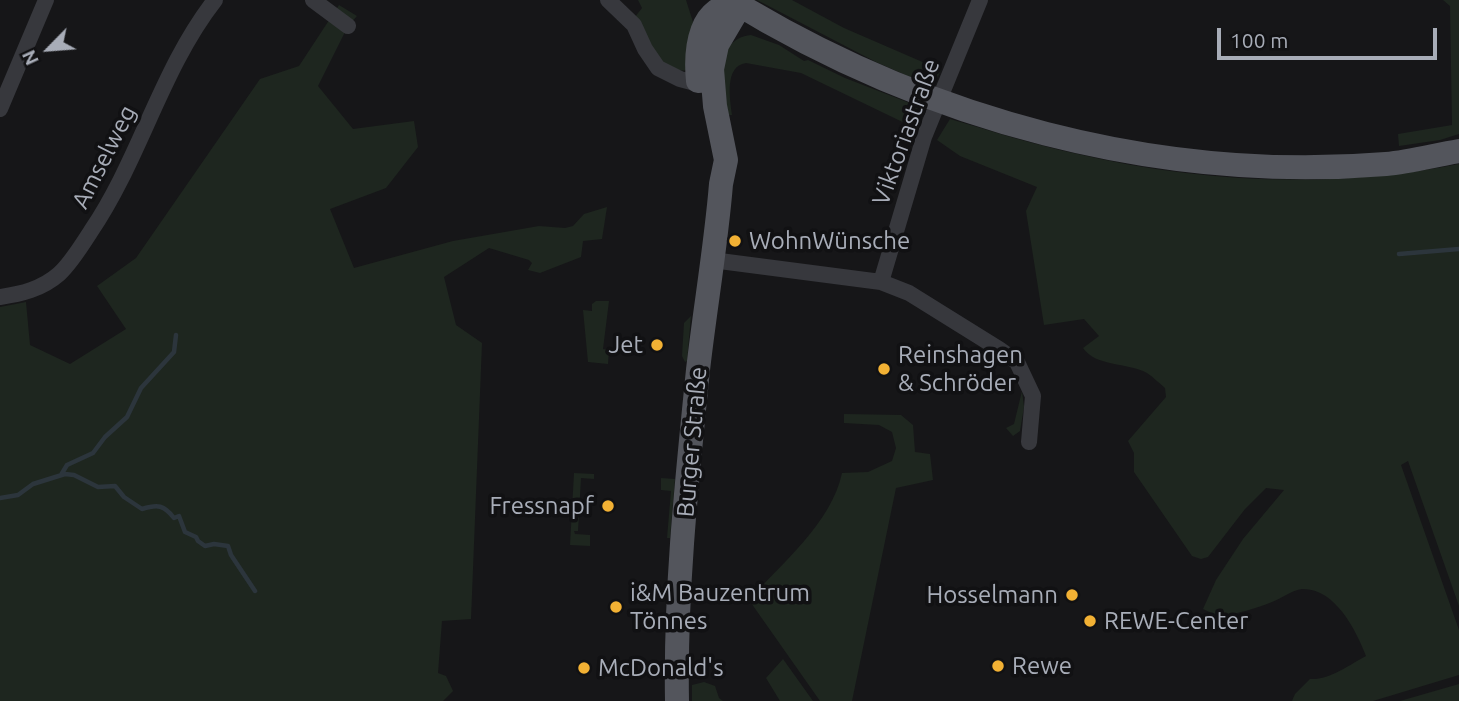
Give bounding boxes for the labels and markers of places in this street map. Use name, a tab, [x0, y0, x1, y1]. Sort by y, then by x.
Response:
place label: WohnWünsche	[749, 227, 910, 255]
marker: WohnWünsche	[727, 233, 743, 249]
place label: Jet	[609, 331, 643, 359]
marker: Jet	[649, 337, 665, 353]
place label: Reinshagen & Schröder	[898, 341, 1023, 397]
marker: Reinshagen & Schröder	[876, 361, 892, 377]
place label: Fressnapf	[489, 492, 594, 520]
marker: Fressnapf	[600, 498, 616, 514]
place label: i&M Bauzentrum Tönnes	[630, 579, 810, 635]
place label: Hosselmann	[926, 581, 1058, 609]
marker: Hosselmann	[1064, 587, 1080, 603]
marker: i&M Bauzentrum Tönnes	[608, 599, 624, 615]
place label: REWE-Center	[1104, 607, 1248, 635]
marker: REWE-Center	[1082, 613, 1098, 629]
place label: Rewe	[1012, 652, 1072, 680]
place label: McDonald's	[598, 654, 724, 682]
marker: Rewe	[990, 658, 1006, 674]
marker: McDonald's	[576, 660, 592, 676]

